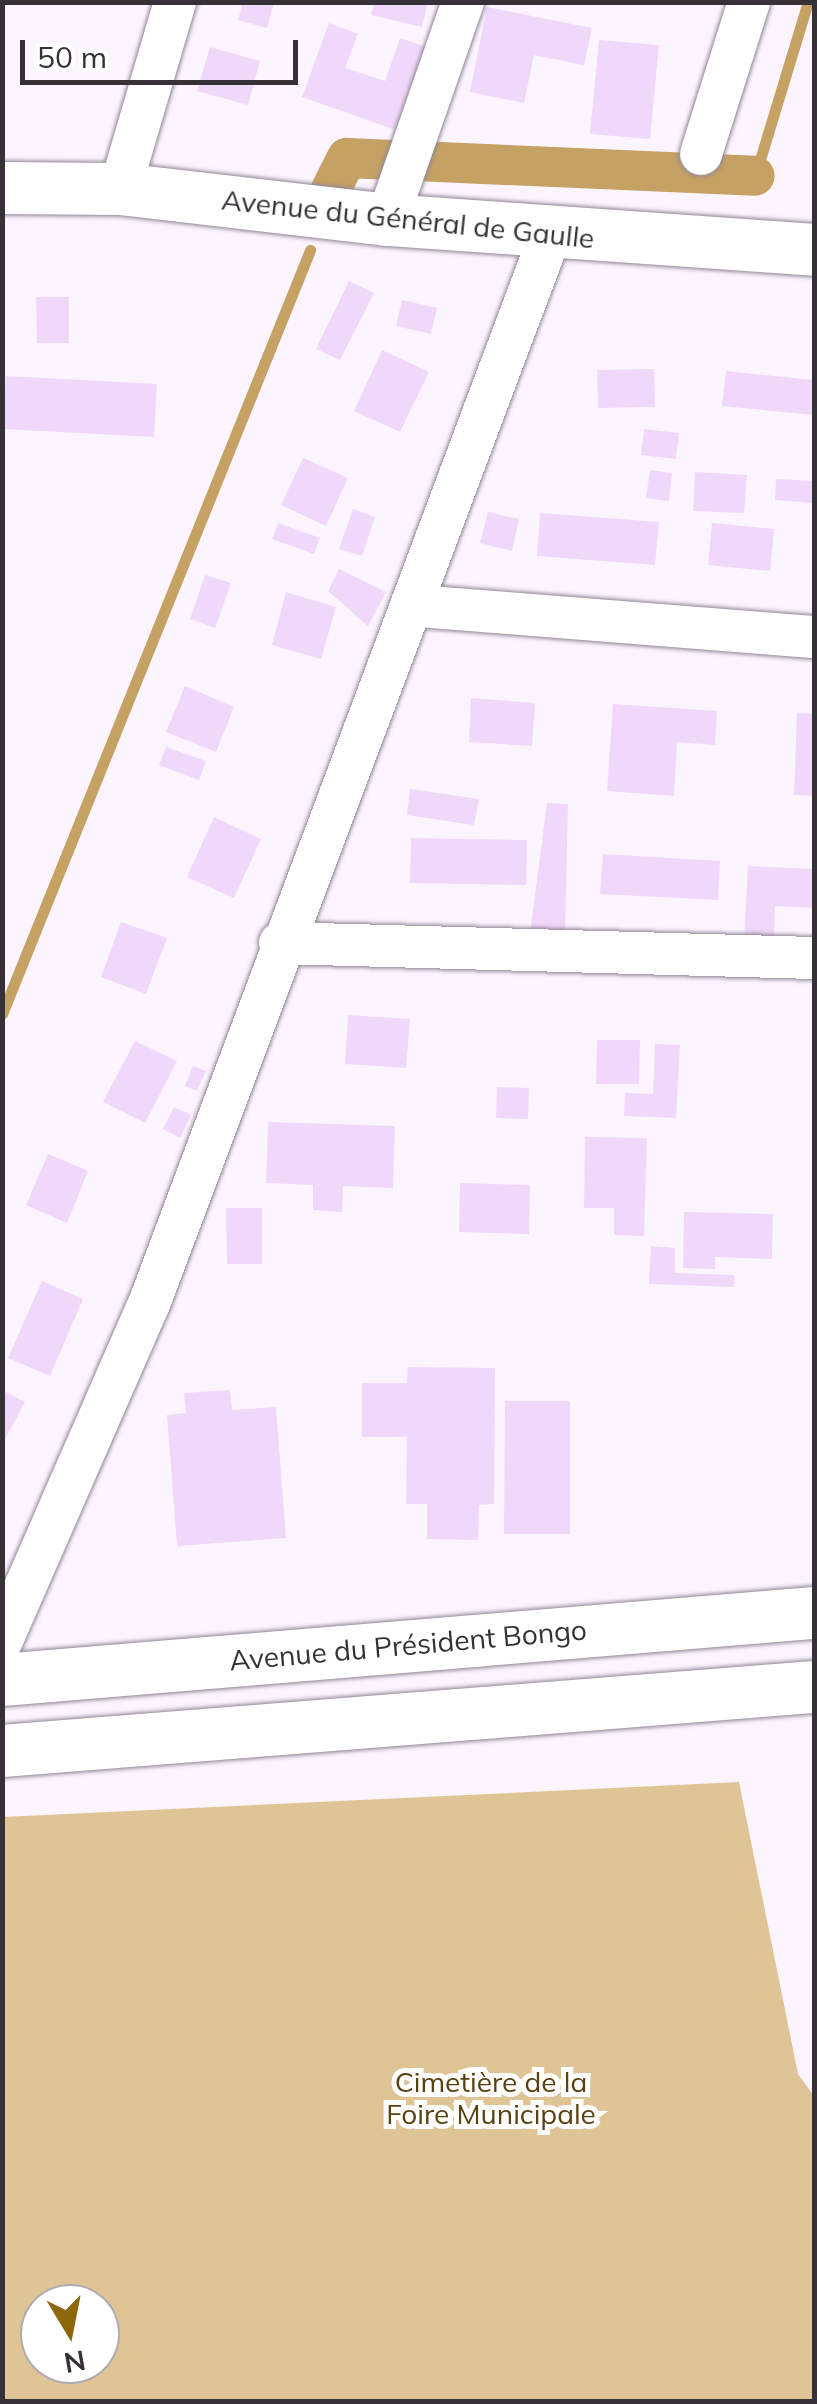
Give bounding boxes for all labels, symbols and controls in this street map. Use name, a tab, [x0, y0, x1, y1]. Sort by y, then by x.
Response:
scale bar	[25, 20, 302, 82]
text: 50 m	[37, 38, 107, 76]
street label: Avenue du Général de Gaulle	[220, 183, 596, 255]
street label: Avenue du Président Bongo	[228, 1613, 588, 1677]
park label: Cimetière de la Foire Municipale	[386, 2065, 596, 2131]
north arrow	[20, 2284, 120, 2384]
text: N	[62, 2343, 88, 2381]

